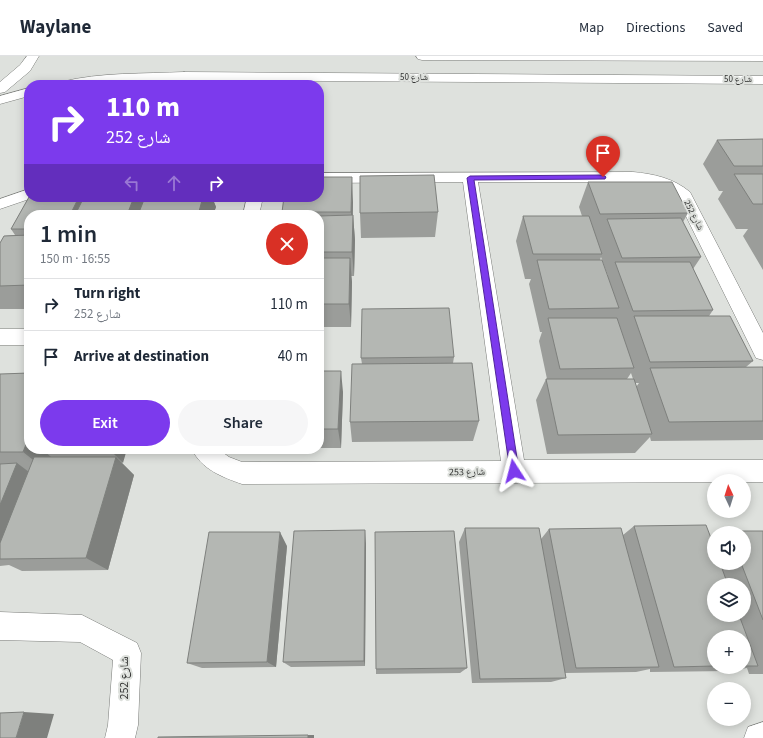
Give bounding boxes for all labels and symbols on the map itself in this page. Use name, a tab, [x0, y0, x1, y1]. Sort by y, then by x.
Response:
street label: شارع 50	[400, 71, 428, 84]
street label: شارع 50	[724, 73, 752, 86]
pin	[586, 136, 620, 177]
street label: شارع 252	[680, 198, 707, 233]
position arrow	[493, 450, 535, 492]
street label: شارع 253	[449, 465, 486, 479]
north arrow	[707, 474, 751, 518]
street label: شارع 252	[116, 656, 133, 700]

